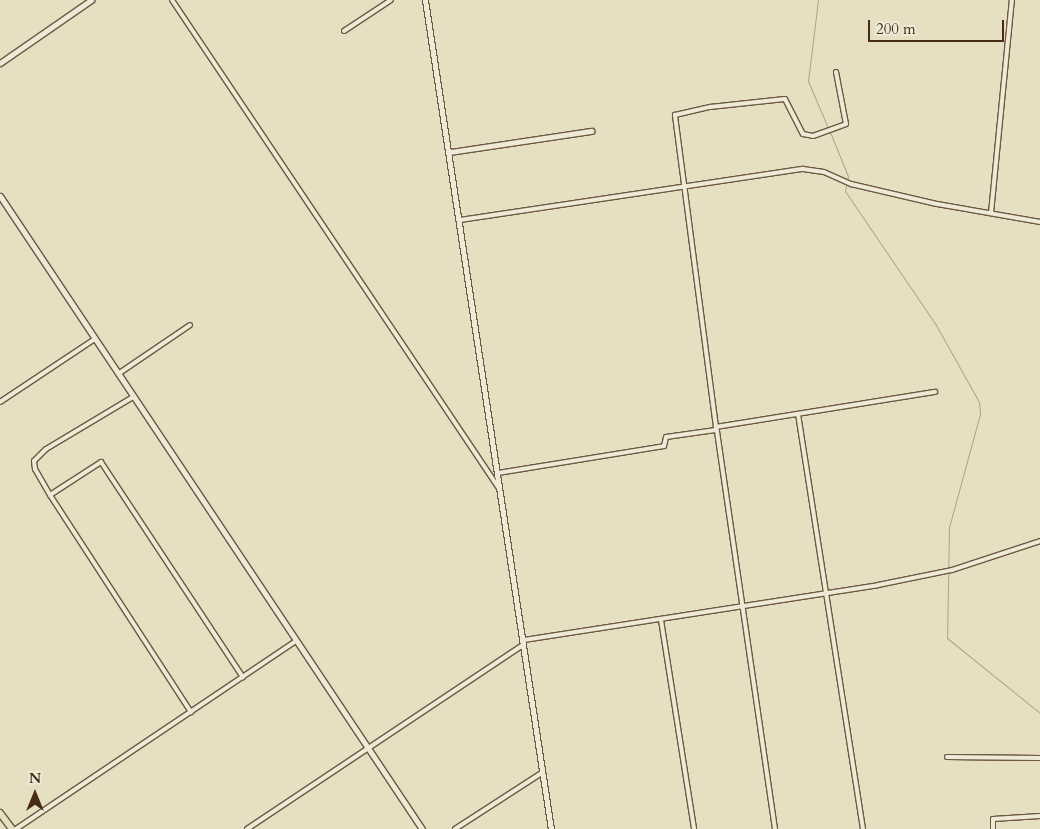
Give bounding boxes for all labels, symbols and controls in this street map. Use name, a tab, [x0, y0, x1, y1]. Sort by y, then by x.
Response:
scale bar	[870, 10, 1006, 42]
text: 200 m	[876, 19, 916, 39]
north arrow	[10, 769, 60, 819]
text: N	[29, 769, 41, 788]

